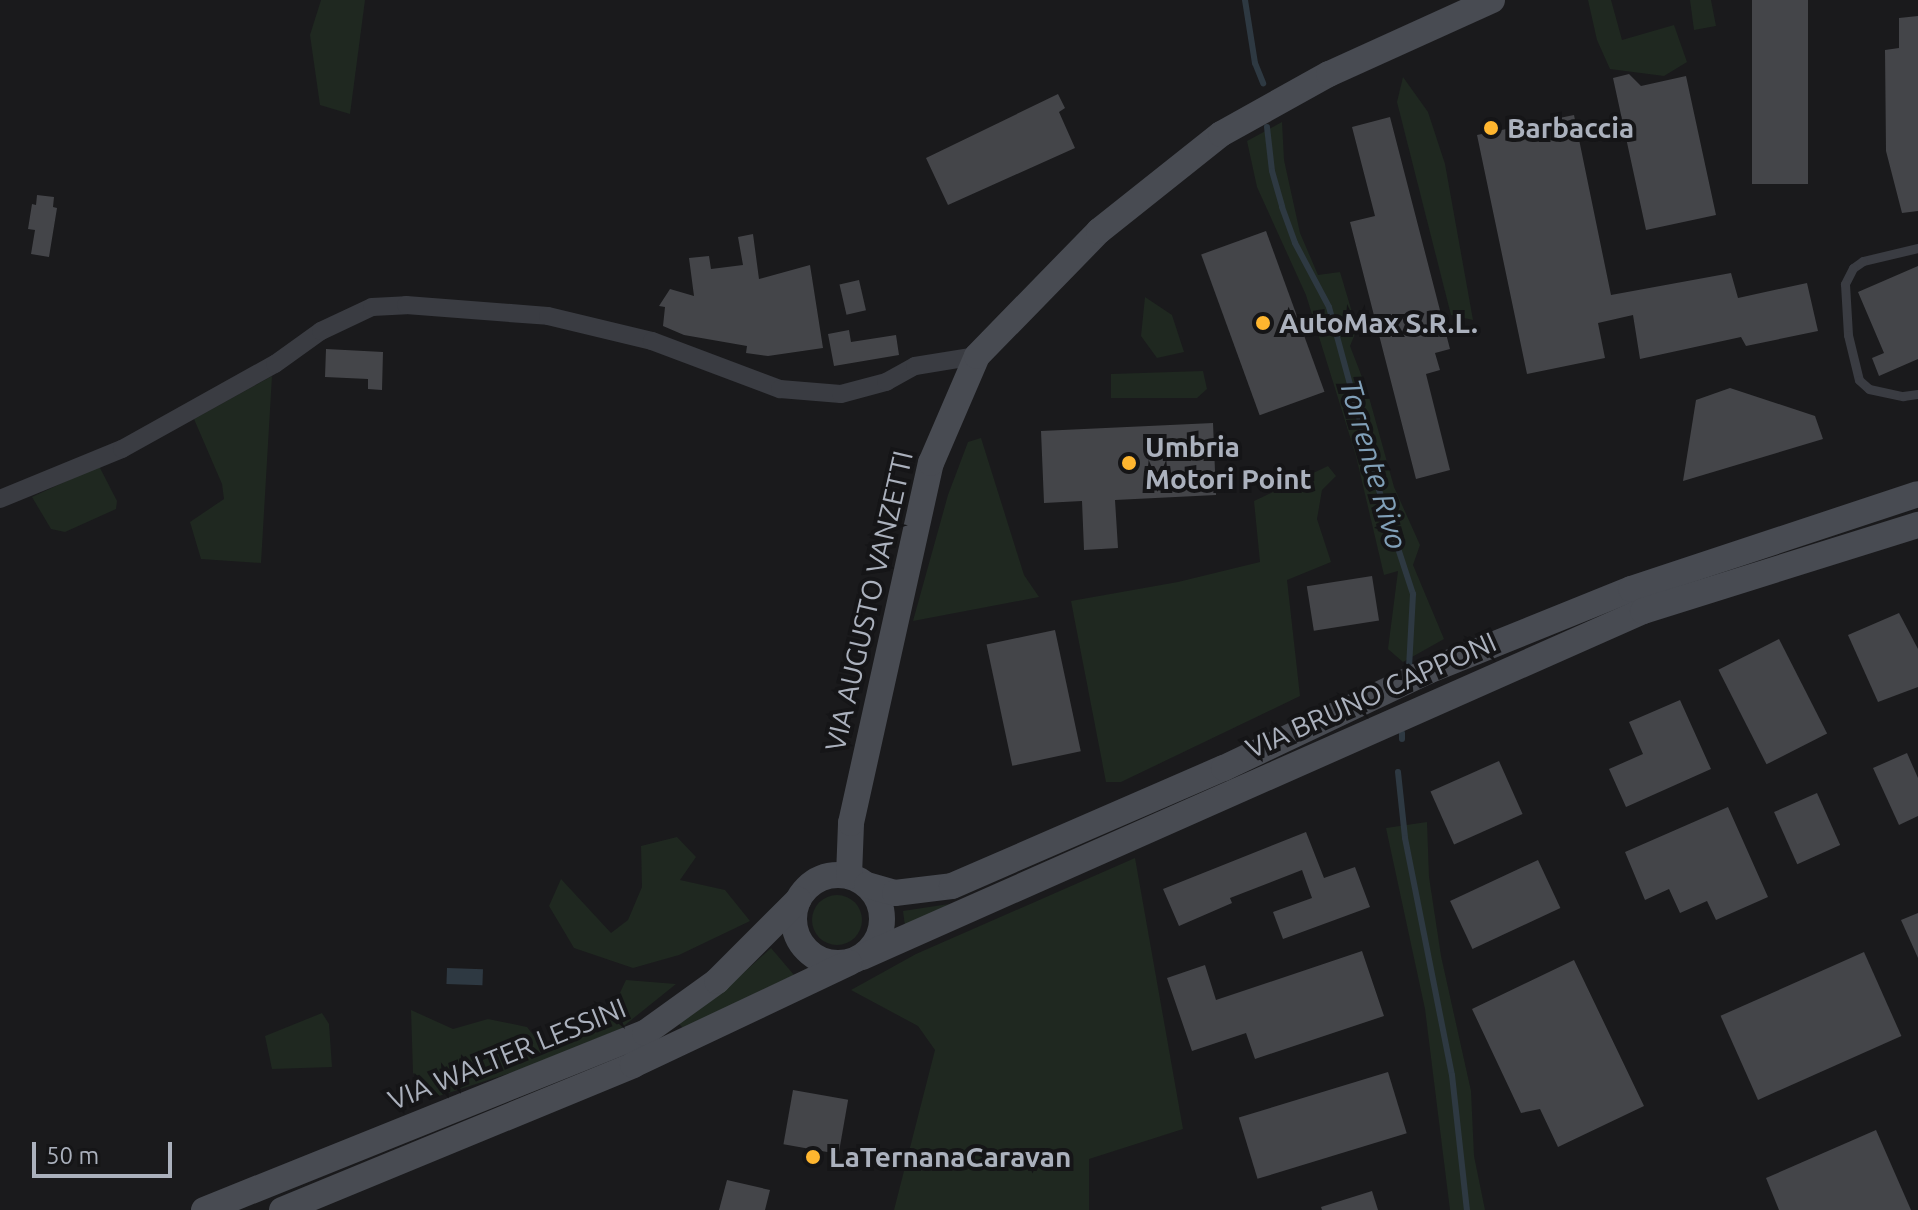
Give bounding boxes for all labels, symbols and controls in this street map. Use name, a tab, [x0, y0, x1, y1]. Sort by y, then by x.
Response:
place label: Barbaccia	[1507, 111, 1634, 145]
marker: Barbaccia	[1482, 119, 1500, 137]
place label: AutoMax S.R.L.	[1279, 306, 1478, 340]
marker: AutoMax S.R.L.	[1254, 314, 1272, 332]
water label: Torrente Rivo	[1333, 375, 1415, 553]
place label: Umbria Motori Point	[1145, 430, 1312, 496]
street label: VIA AUGUSTO VANZETTI	[818, 447, 920, 755]
marker: Umbria Motori Point	[1120, 454, 1138, 472]
street label: VIA BRUNO CAPPONI	[1241, 625, 1501, 765]
street label: VIA WALTER LESSINI	[383, 991, 631, 1117]
scale bar	[36, 1126, 176, 1176]
place label: LaTernanaCaravan	[829, 1140, 1071, 1174]
text: 50 m	[46, 1142, 99, 1169]
marker: LaTernanaCaravan	[804, 1148, 822, 1166]

